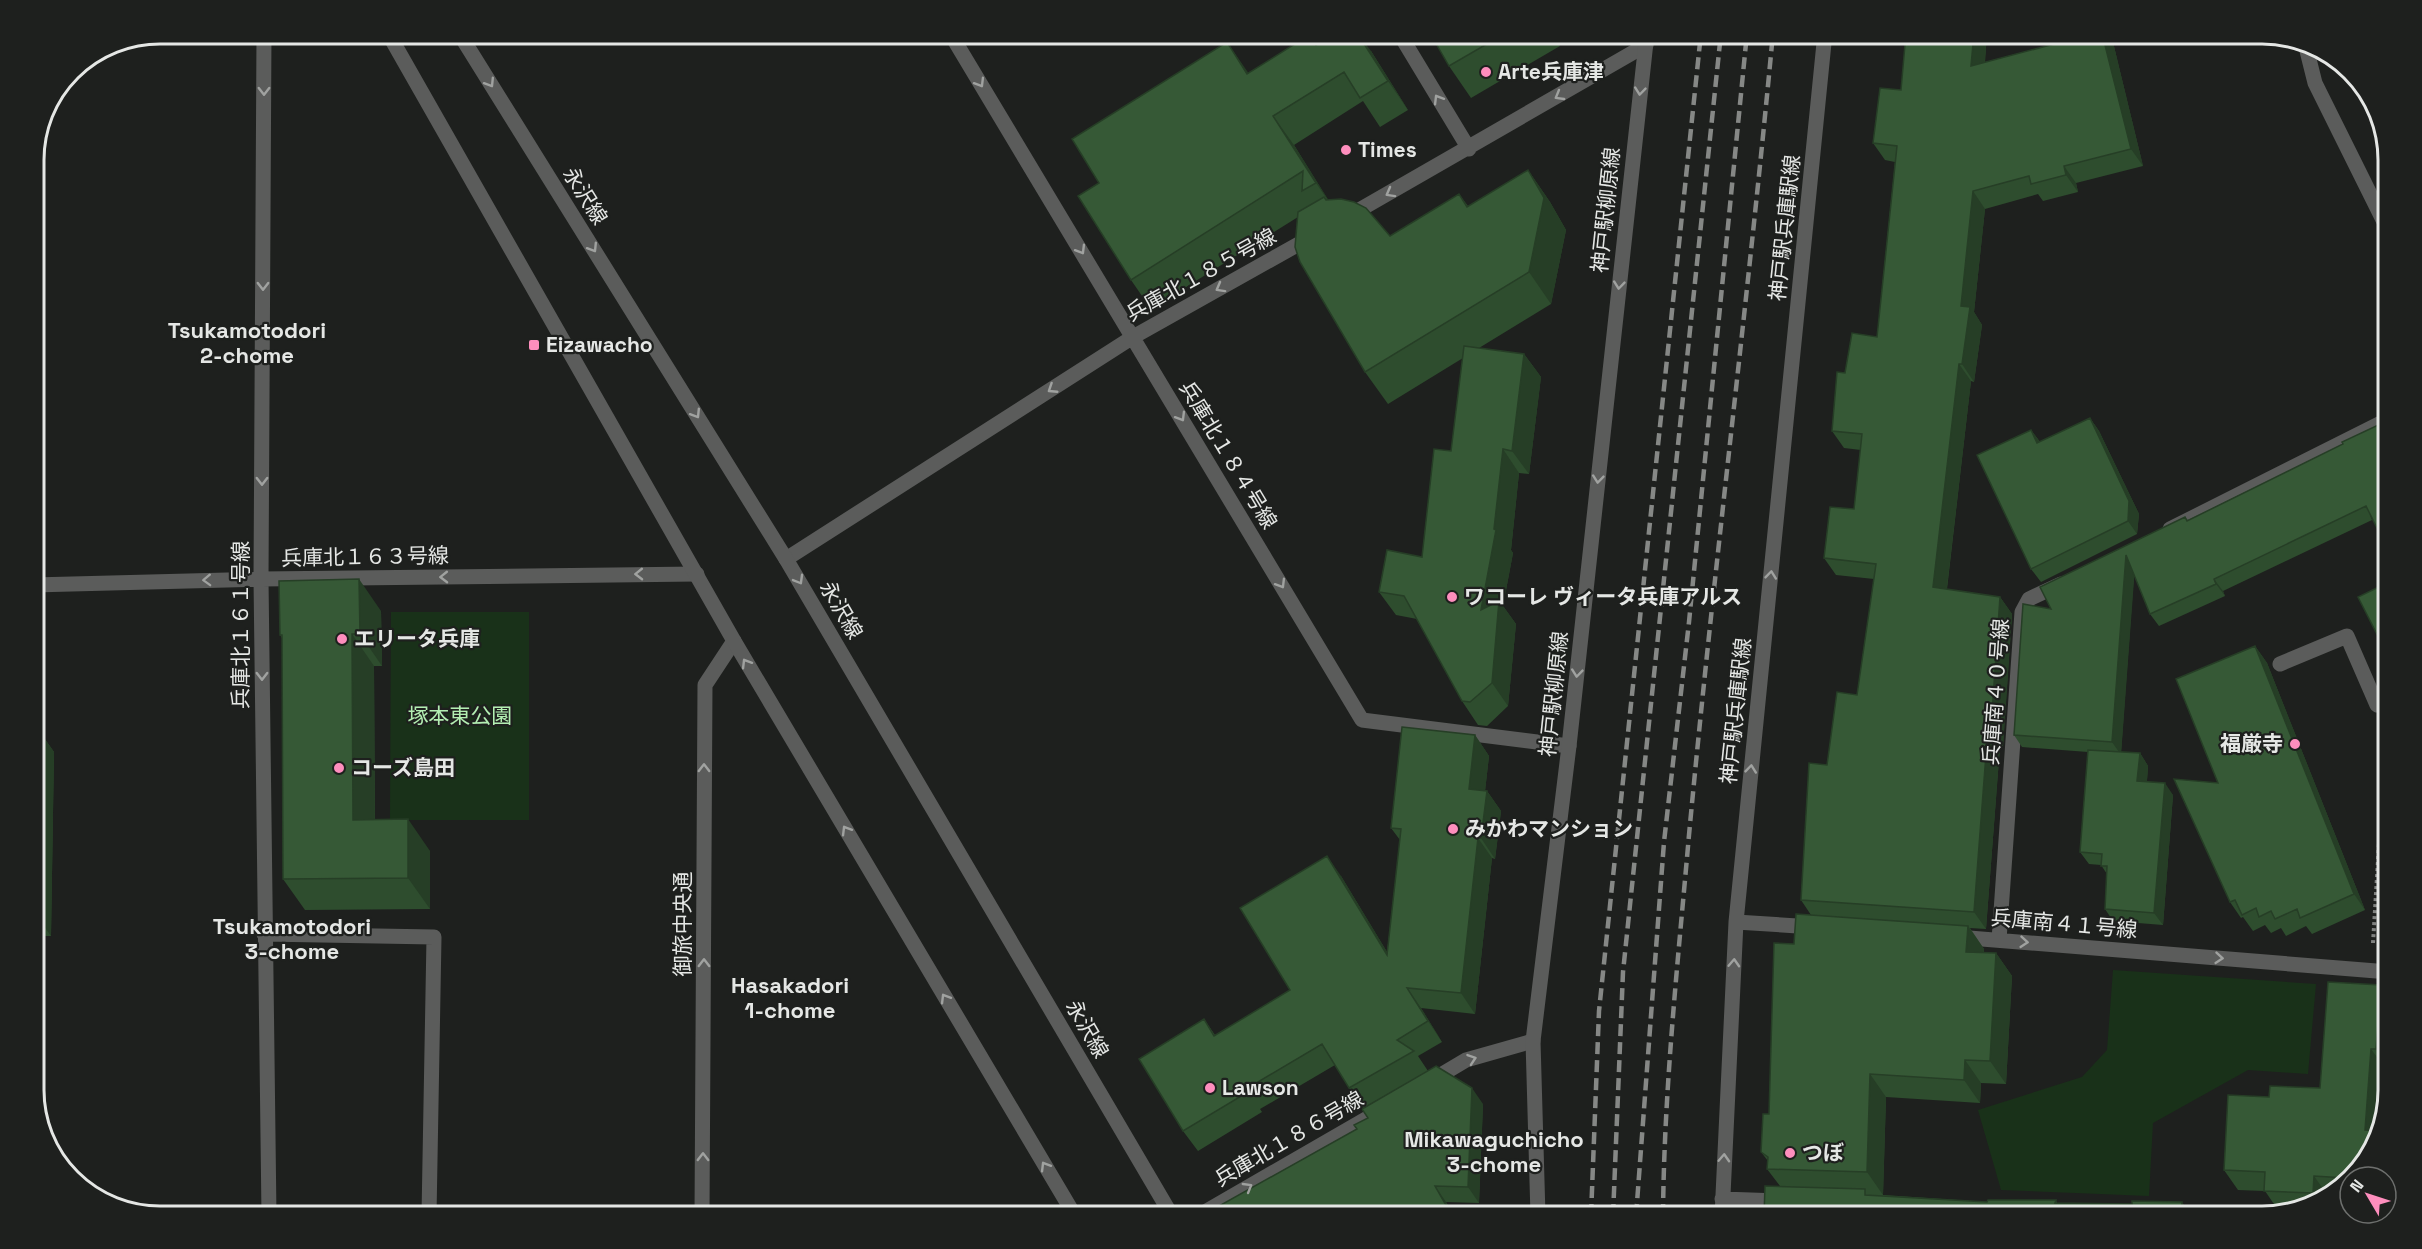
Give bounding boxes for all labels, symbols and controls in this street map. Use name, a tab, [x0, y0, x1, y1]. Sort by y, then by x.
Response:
place label: Arte兵庫津	[1498, 58, 1604, 85]
marker: Arte兵庫津	[1479, 65, 1493, 79]
one-way arrow	[483, 76, 494, 87]
one-way arrow	[972, 77, 984, 87]
one-way arrow	[258, 87, 270, 96]
one-way arrow	[1635, 87, 1647, 96]
one-way arrow	[1555, 89, 1565, 100]
one-way arrow	[1434, 95, 1446, 105]
place label: Times	[1358, 136, 1417, 163]
marker: Times	[1339, 143, 1353, 157]
street label: 神戸駅柳原線	[1585, 146, 1626, 274]
street label: 神戸駅兵庫駅線	[1763, 153, 1806, 302]
street label: 永沢線	[557, 162, 614, 230]
one-way arrow	[1386, 186, 1396, 197]
street label: 兵庫北１８５号線	[1121, 222, 1281, 327]
one-way arrow	[586, 241, 597, 252]
one-way arrow	[1073, 244, 1085, 254]
one-way arrow	[1614, 280, 1626, 290]
one-way arrow	[1216, 281, 1226, 293]
one-way arrow	[257, 282, 269, 291]
district label: Tsukamotodori 2-chome	[168, 316, 326, 369]
place label: Eizawacho	[546, 331, 653, 358]
marker: Eizawacho	[527, 338, 541, 352]
street label: 兵庫北１８４号線	[1174, 376, 1283, 534]
one-way arrow	[1048, 381, 1059, 392]
one-way arrow	[689, 408, 701, 418]
one-way arrow	[1174, 411, 1186, 421]
one-way arrow	[1592, 474, 1605, 483]
one-way arrow	[256, 477, 268, 486]
street label: 兵庫北１６１号線	[227, 541, 254, 709]
street label: 兵庫北１６３号線	[281, 542, 449, 571]
one-way arrow	[634, 568, 643, 580]
one-way arrow	[1764, 570, 1777, 579]
one-way arrow	[439, 571, 448, 583]
one-way arrow	[202, 574, 211, 587]
one-way arrow	[791, 574, 803, 584]
street label: 永沢線	[814, 576, 869, 644]
one-way arrow	[1274, 578, 1286, 588]
place label: ワコーレ ヴィータ兵庫アルス	[1464, 583, 1742, 610]
marker: ワコーレ ヴィータ兵庫アルス	[1445, 590, 1459, 604]
street label: 兵庫南４０号線	[1977, 618, 2014, 766]
place label: エリータ兵庫	[354, 625, 480, 652]
street label: 神戸駅柳原線	[1533, 630, 1574, 758]
marker: エリータ兵庫	[335, 632, 349, 646]
street label: 神戸駅兵庫駅線	[1714, 636, 1757, 785]
one-way arrow	[742, 659, 754, 669]
one-way arrow	[1571, 668, 1584, 677]
one-way arrow	[256, 672, 268, 681]
park label: 塚本東公園	[408, 702, 513, 729]
place label: 福厳寺	[2220, 730, 2283, 757]
marker: 福厳寺	[2288, 737, 2302, 751]
place label: コーズ島田	[351, 754, 455, 781]
marker: コーズ島田	[332, 761, 346, 775]
one-way arrow	[698, 763, 710, 772]
one-way arrow	[1744, 764, 1757, 773]
place label: みかわマンション	[1465, 815, 1633, 842]
marker: みかわマンション	[1446, 822, 1460, 836]
one-way arrow	[842, 826, 853, 836]
street label: 御旅中央通	[669, 872, 696, 977]
street label: 兵庫南４１号線	[1990, 904, 2138, 943]
district label: Tsukamotodori 3-chome	[213, 912, 371, 965]
one-way arrow	[2020, 935, 2029, 948]
one-way arrow	[2214, 951, 2223, 964]
one-way arrow	[697, 958, 710, 967]
one-way arrow	[1727, 958, 1740, 967]
district label: Hasakadori 1-chome	[731, 971, 849, 1024]
one-way arrow	[941, 994, 953, 1004]
street label: 永沢線	[1060, 995, 1115, 1063]
one-way arrow	[1466, 1054, 1477, 1066]
place label: Lawson	[1222, 1074, 1299, 1101]
marker: Lawson	[1203, 1081, 1217, 1095]
street label: 兵庫北１８６号線	[1209, 1085, 1368, 1192]
district label: Mikawaguchicho 3-chome	[1404, 1125, 1584, 1178]
place label: つぼ	[1802, 1139, 1844, 1166]
marker: つぼ	[1783, 1146, 1797, 1160]
one-way arrow	[697, 1153, 709, 1162]
one-way arrow	[1718, 1153, 1731, 1162]
one-way arrow	[1041, 1162, 1052, 1172]
north arrow	[2338, 1165, 2398, 1225]
text: N	[2345, 1175, 2368, 1197]
one-way arrow	[1242, 1182, 1252, 1194]

